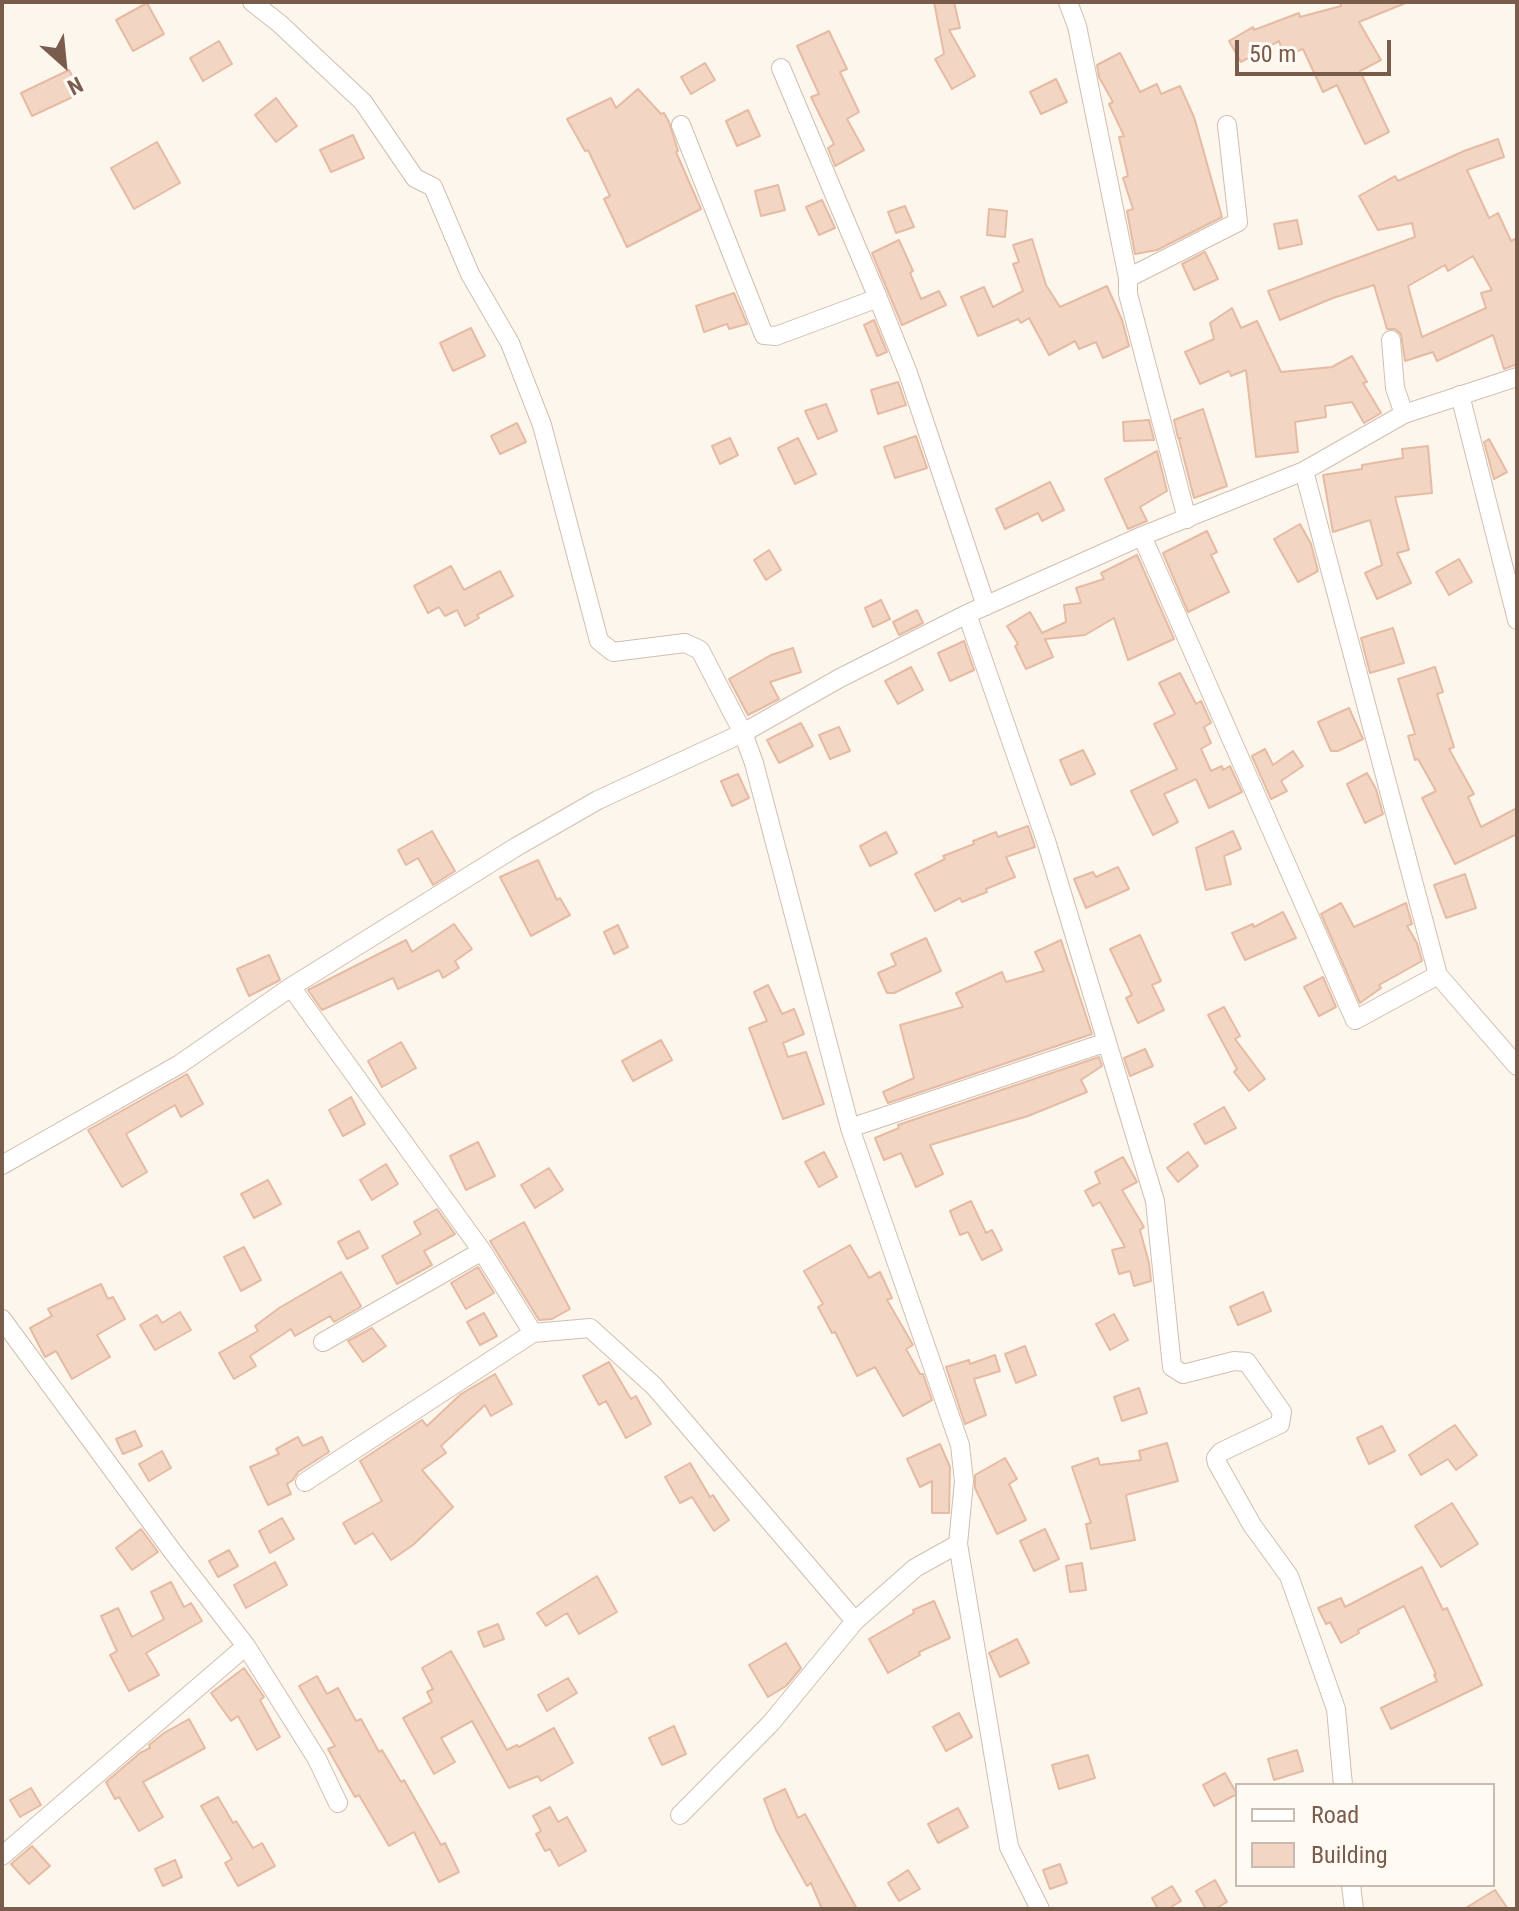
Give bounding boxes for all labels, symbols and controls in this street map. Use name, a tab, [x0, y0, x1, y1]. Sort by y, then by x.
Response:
north arrow	[24, 24, 104, 104]
scale bar	[1239, 24, 1395, 74]
text: 50 m	[1249, 40, 1296, 68]
text: N	[63, 72, 87, 100]
legend	[1235, 1783, 1495, 1887]
text: Road	[1311, 1801, 1359, 1829]
text: Building	[1311, 1841, 1388, 1869]

